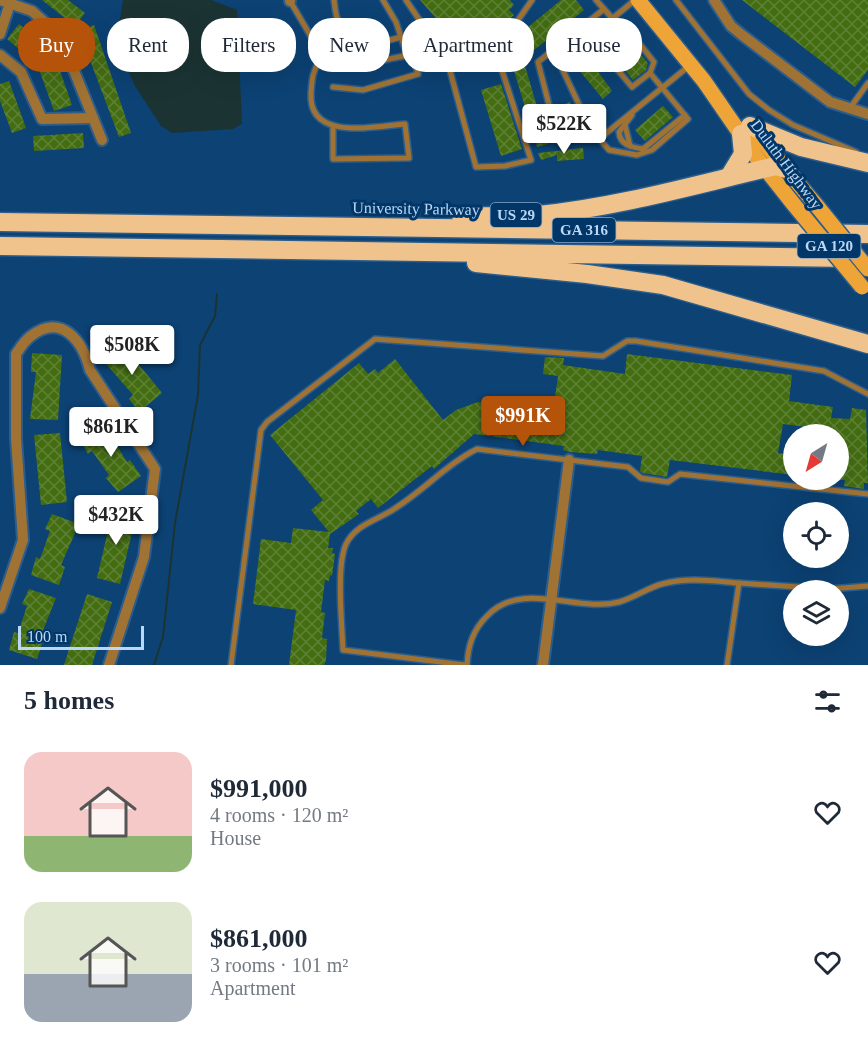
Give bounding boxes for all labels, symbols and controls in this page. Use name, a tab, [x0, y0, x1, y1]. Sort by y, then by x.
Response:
chip: Buy	[18, 18, 95, 72]
chip: Rent	[107, 18, 189, 72]
chip: Filters	[201, 18, 296, 72]
chip: New	[308, 18, 390, 72]
chip: Apartment	[402, 18, 534, 72]
chip: House	[546, 18, 642, 72]
pin: $522K	[522, 104, 606, 155]
text: $522K	[536, 112, 592, 134]
street label: Duluth Highway	[747, 116, 826, 213]
street label: University Parkway	[352, 199, 480, 219]
road number: US 29	[490, 203, 542, 227]
road number: GA 316	[552, 218, 616, 242]
road number: GA 120	[798, 234, 860, 258]
pin: $508K	[90, 325, 174, 376]
text: $508K	[104, 333, 160, 355]
pin: $991K	[481, 396, 565, 447]
text: $991K	[495, 404, 551, 426]
pin: $861K	[69, 407, 153, 458]
text: $861K	[83, 415, 139, 437]
north arrow	[783, 424, 849, 490]
map controls	[783, 424, 849, 646]
pin: $432K	[74, 495, 158, 546]
button: locate	[783, 502, 849, 568]
text: $432K	[88, 503, 144, 525]
button: layers	[783, 580, 849, 646]
scale bar	[18, 623, 144, 650]
text: 100 m	[27, 628, 67, 645]
icon: filters	[811, 685, 844, 718]
text: 5 homes	[24, 686, 114, 715]
text: $991,000	[210, 774, 308, 803]
icon: home	[72, 776, 144, 848]
icon: heart	[811, 796, 844, 829]
text: 4 rooms · 120 m²	[210, 804, 348, 826]
text: House	[210, 827, 261, 849]
text: $861,000	[210, 924, 308, 953]
icon: home	[72, 926, 144, 998]
icon: heart	[811, 946, 844, 979]
text: 3 rooms · 101 m²	[210, 954, 348, 976]
text: Apartment	[210, 977, 296, 999]

